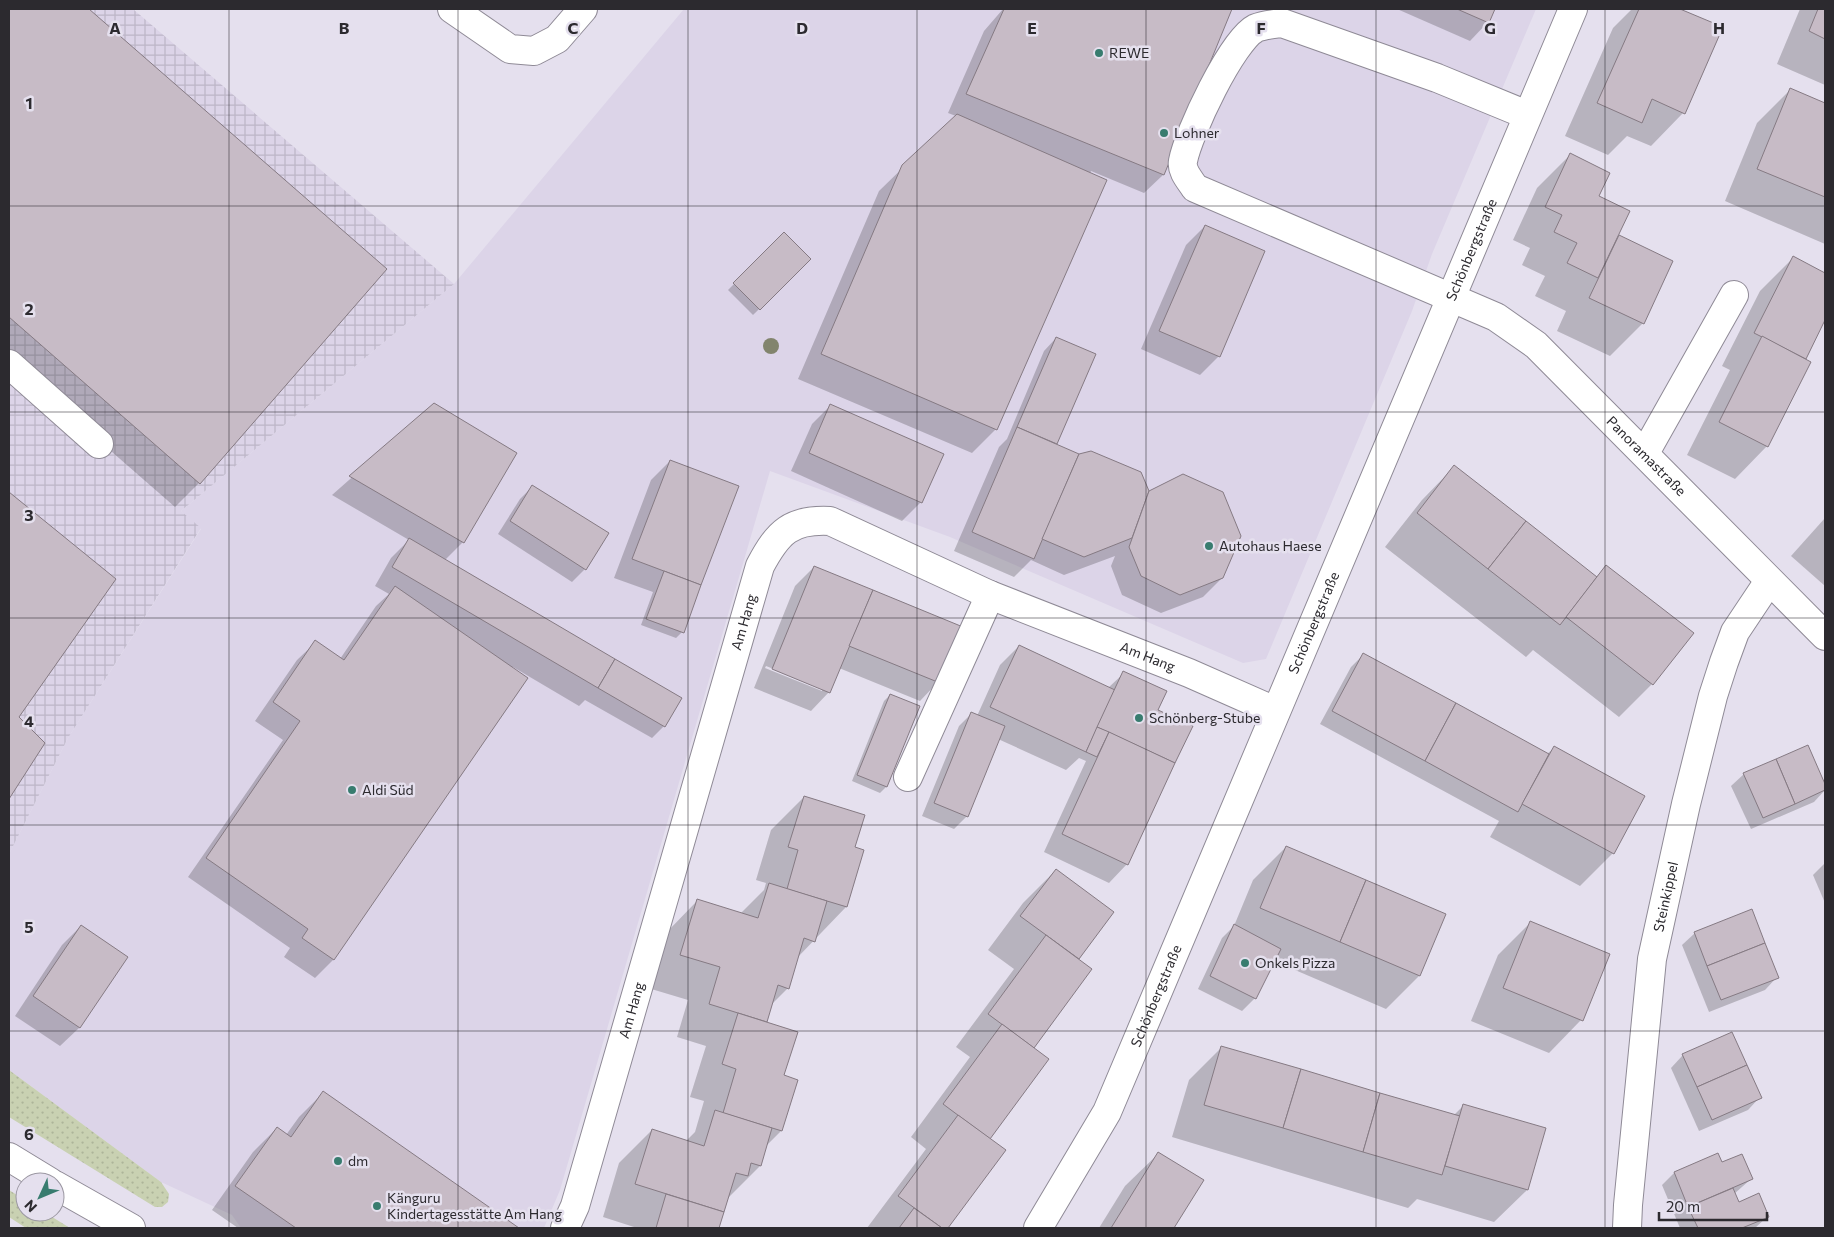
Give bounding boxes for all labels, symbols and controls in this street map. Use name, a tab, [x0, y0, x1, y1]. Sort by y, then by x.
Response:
text: A	[109, 18, 121, 37]
text: B	[339, 18, 350, 37]
text: C	[568, 18, 579, 37]
text: D	[796, 18, 808, 37]
text: E	[1027, 18, 1037, 37]
text: F	[1256, 18, 1266, 37]
text: G	[1484, 18, 1496, 37]
text: H	[1713, 18, 1725, 37]
place label: REWE	[1109, 44, 1149, 61]
marker: REWE	[1093, 47, 1105, 59]
text: 1	[25, 93, 33, 112]
place label: Lohner	[1174, 124, 1220, 141]
marker: Lohner	[1158, 127, 1170, 139]
street label: Schönbergstraße	[1442, 196, 1500, 303]
text: 2	[24, 299, 34, 318]
street label: Panoramastraße	[1603, 412, 1690, 499]
text: 3	[24, 505, 34, 524]
place label: Autohaus Haese	[1219, 537, 1322, 554]
marker: Autohaus Haese	[1203, 540, 1215, 552]
street label: Schönbergstraße	[1284, 569, 1342, 676]
street label: Am Hang	[727, 591, 760, 652]
street label: Am Hang	[1118, 638, 1178, 675]
place label: Schönberg-Stube	[1149, 709, 1260, 726]
text: 4	[24, 711, 34, 730]
marker: Schönberg-Stube	[1133, 712, 1145, 724]
place label: Aldi Süd	[362, 781, 414, 798]
marker: Aldi Süd	[346, 784, 358, 796]
street label: Steinkippel	[1649, 860, 1681, 933]
text: 5	[24, 917, 34, 936]
street label: Schönbergstraße	[1127, 942, 1185, 1049]
place label: Onkels Pizza	[1255, 954, 1335, 971]
marker: Onkels Pizza	[1239, 957, 1251, 969]
street label: Am Hang	[615, 979, 647, 1040]
text: 6	[24, 1124, 34, 1143]
place label: dm	[348, 1152, 368, 1169]
marker: dm	[332, 1155, 344, 1167]
north arrow	[15, 1172, 65, 1222]
place label: Känguru Kindertagesstätte Am Hang	[387, 1189, 562, 1222]
scale bar	[1659, 1190, 1766, 1222]
text: N	[21, 1197, 40, 1216]
text: 20 m	[1666, 1197, 1700, 1215]
marker: Känguru Kindertagesstätte Am Hang	[371, 1200, 383, 1212]

